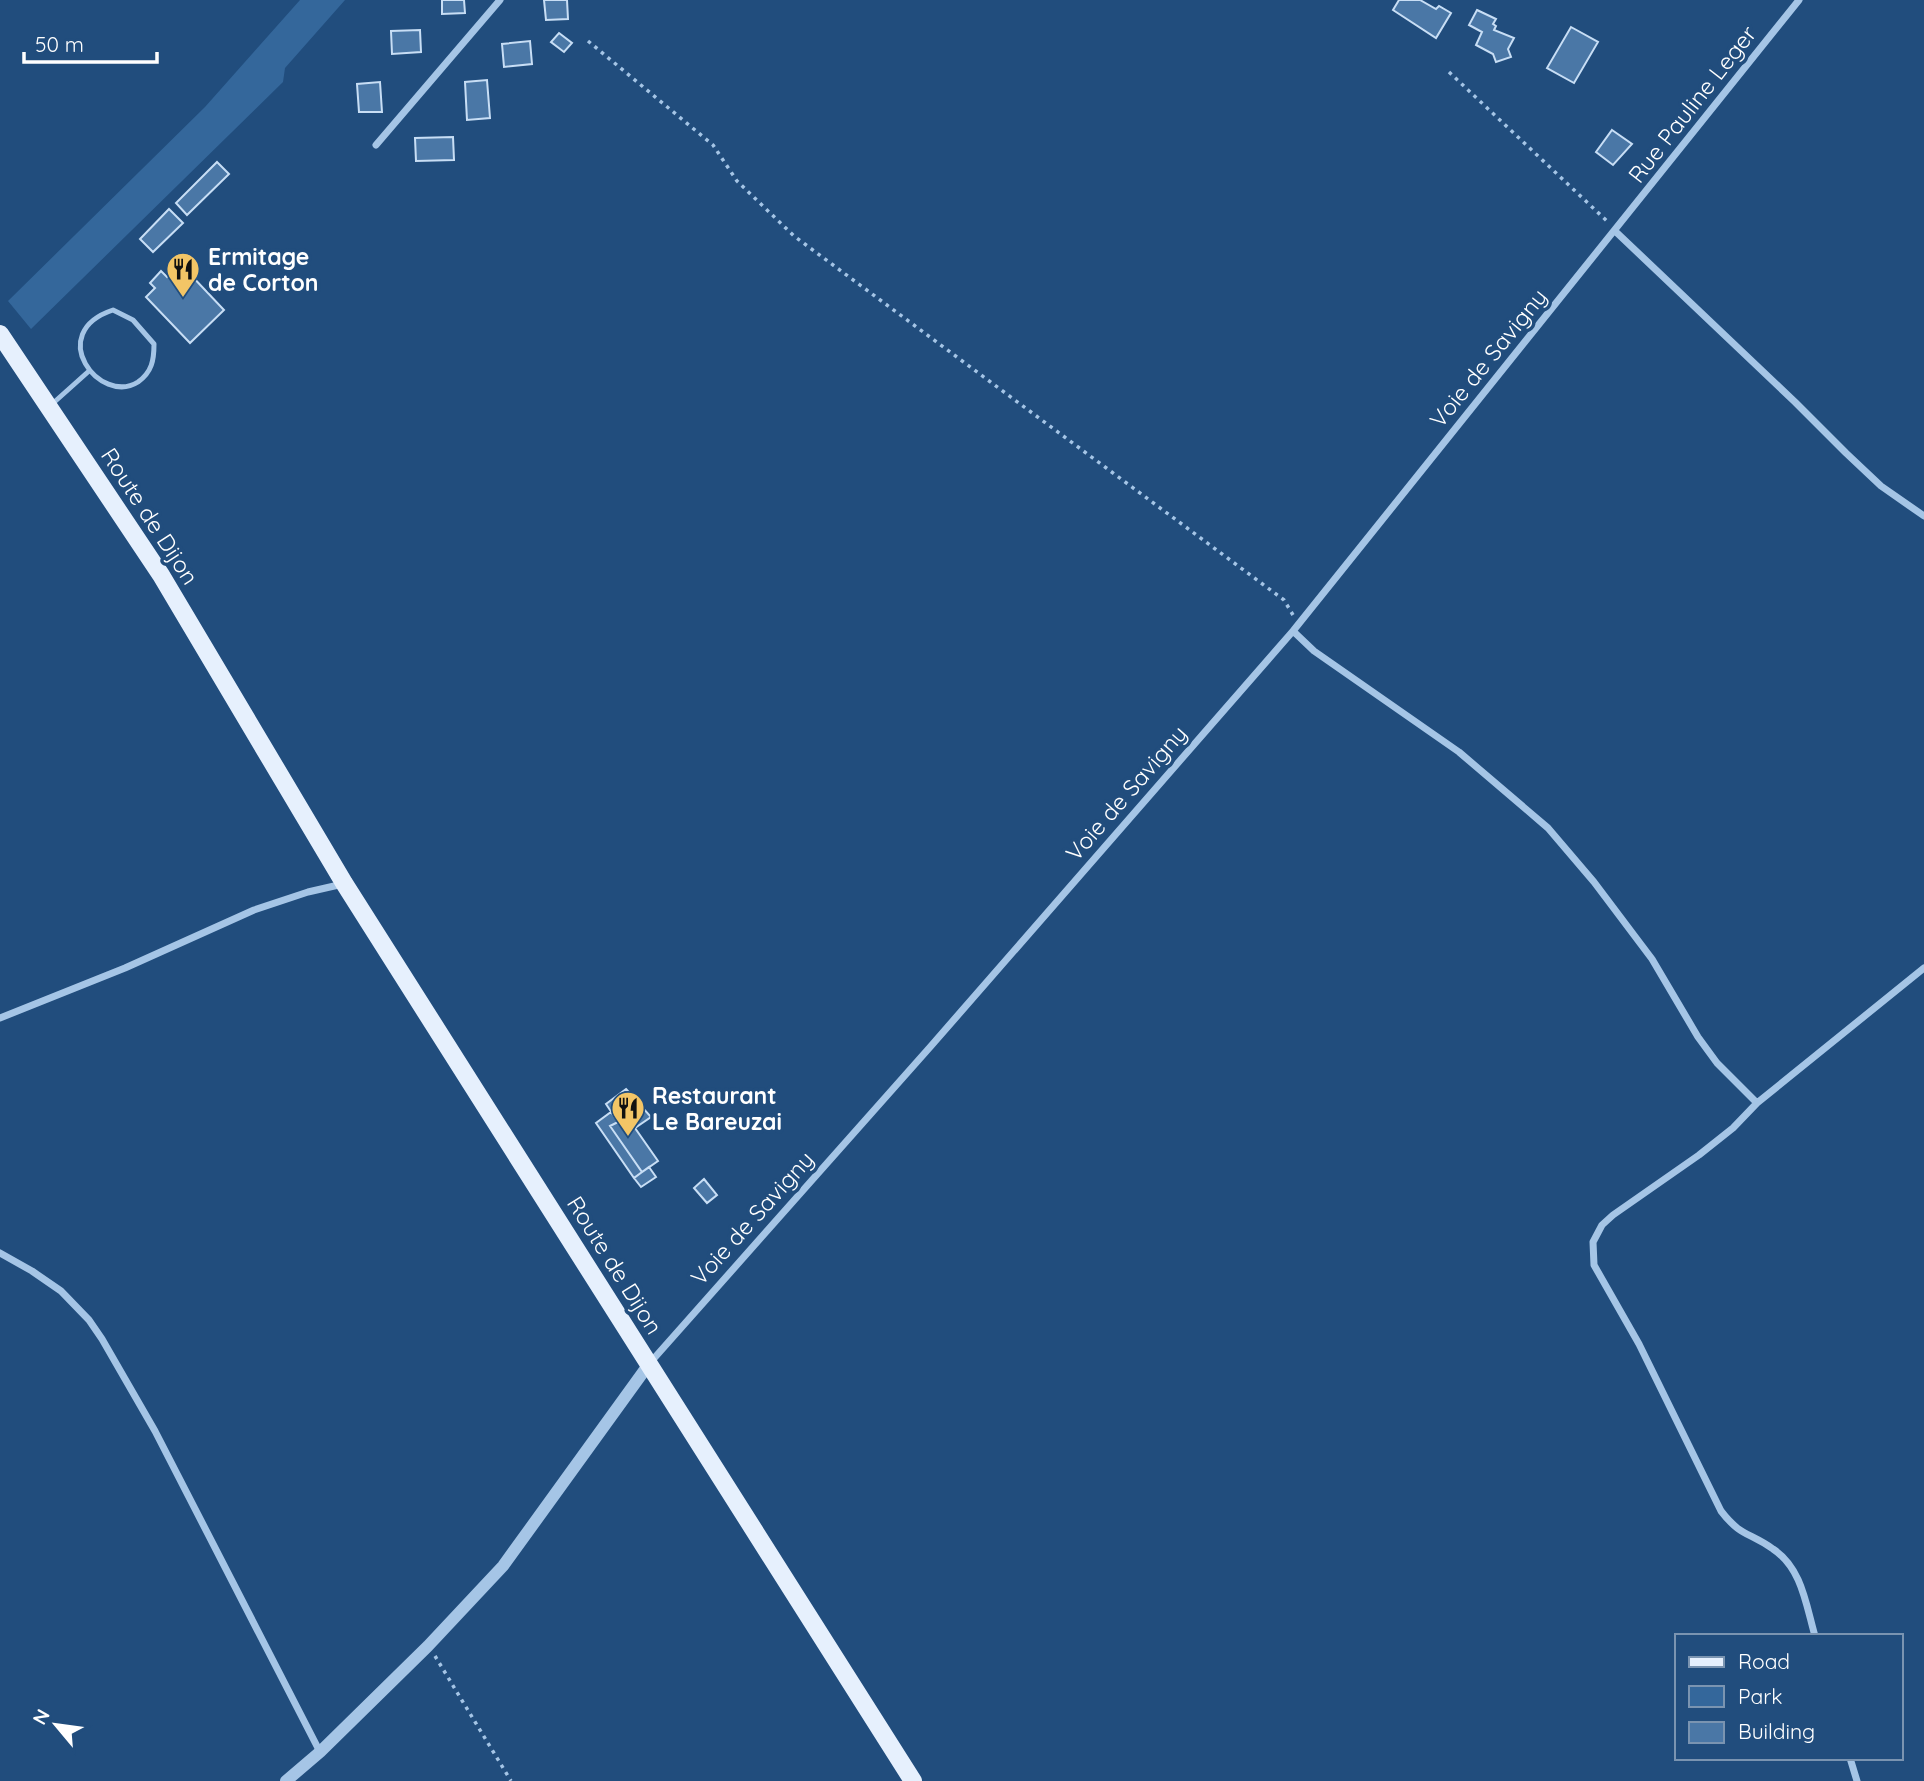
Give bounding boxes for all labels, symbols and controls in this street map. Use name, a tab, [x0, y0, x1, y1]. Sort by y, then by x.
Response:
street label: Rue Pauline Leger	[1622, 19, 1762, 188]
scale bar	[24, 21, 158, 65]
text: 50 m	[35, 31, 84, 57]
place label: Ermitage de Corton	[208, 242, 319, 297]
restaurant icon: Ermitage de Corton	[164, 250, 202, 299]
street label: Voie de Savigny	[1423, 283, 1553, 433]
street label: Route de Dijon	[95, 442, 205, 590]
street label: Voie de Savigny	[1059, 719, 1193, 867]
place label: Restaurant Le Bareuzai	[652, 1081, 782, 1136]
restaurant icon: Restaurant Le Bareuzai	[609, 1089, 647, 1138]
street label: Voie de Savigny	[684, 1145, 820, 1291]
street label: Route de Dijon	[561, 1191, 669, 1339]
legend	[1675, 1634, 1903, 1760]
text: Road	[1738, 1648, 1790, 1674]
text: Park	[1738, 1683, 1782, 1709]
north arrow	[21, 1690, 91, 1760]
text: N	[27, 1705, 55, 1729]
text: Building	[1738, 1718, 1815, 1744]

